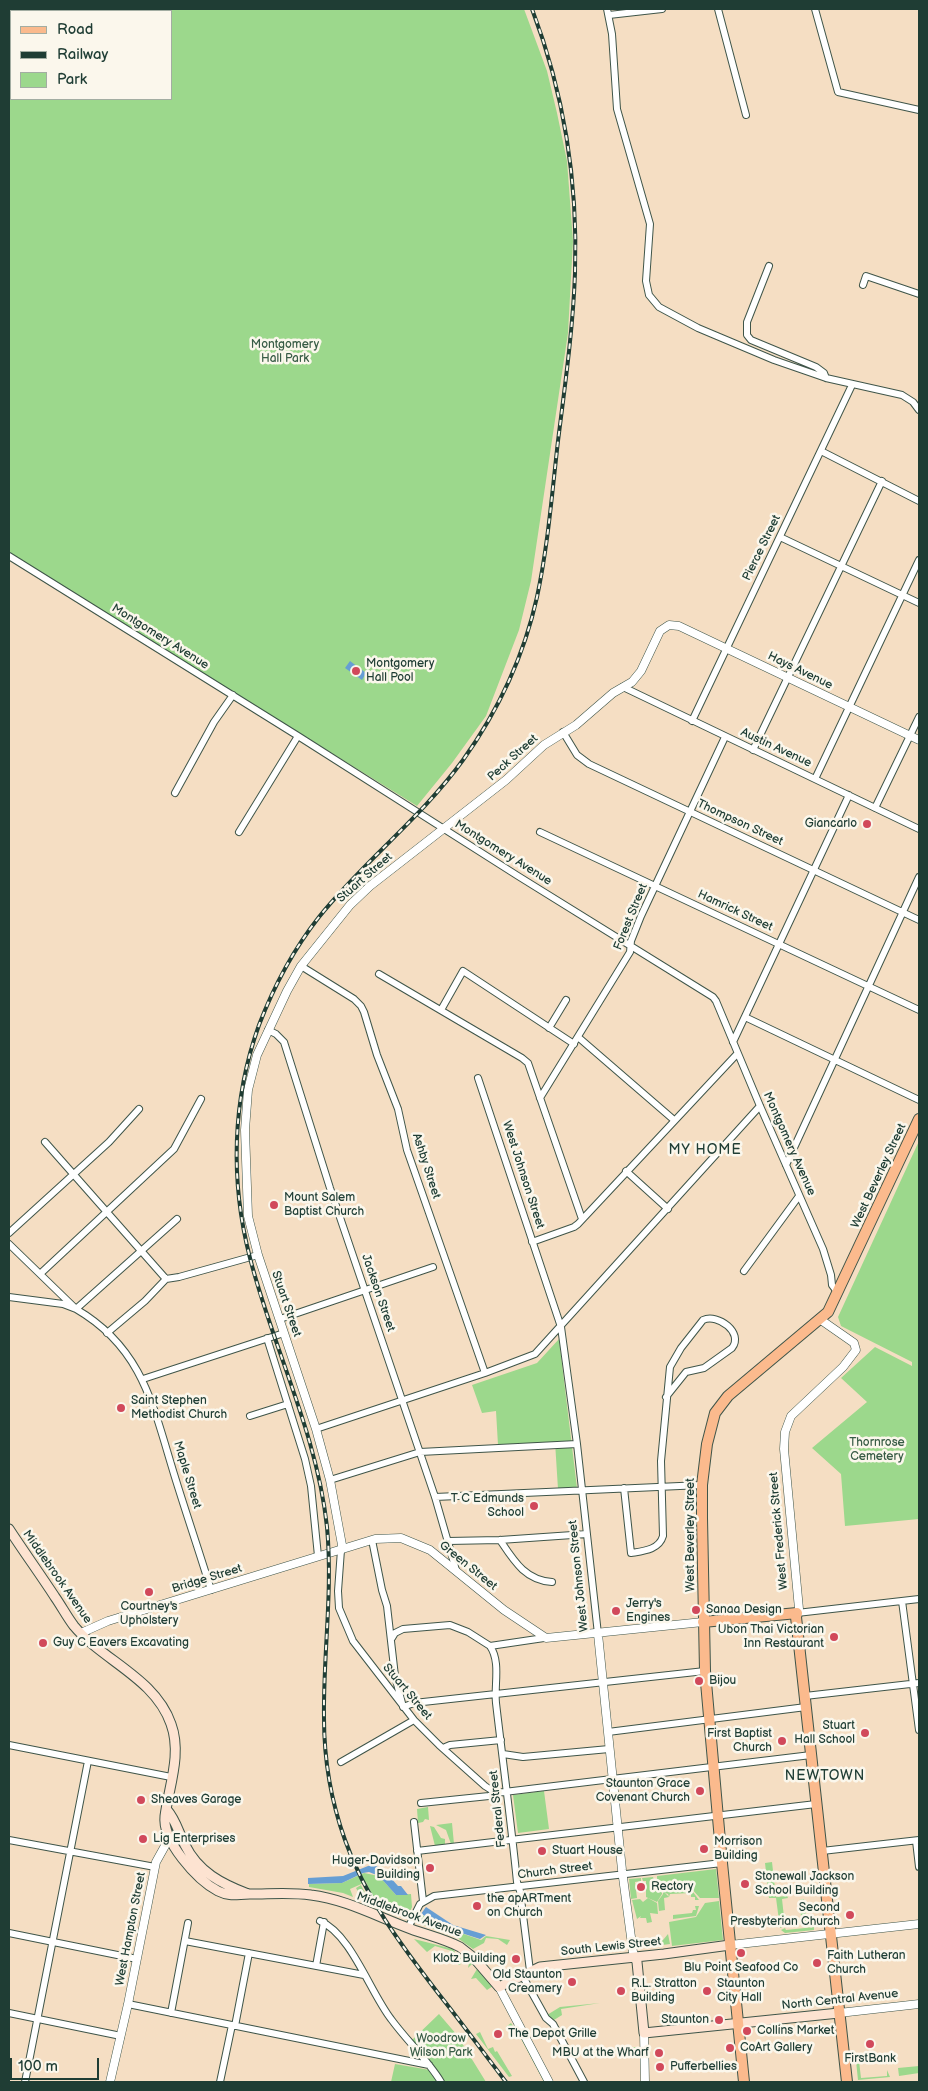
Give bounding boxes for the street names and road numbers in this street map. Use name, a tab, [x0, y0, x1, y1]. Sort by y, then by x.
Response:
street label: Pierce Street	[740, 513, 784, 583]
street label: Montgomery Avenue	[109, 601, 211, 673]
street label: Hays Avenue	[765, 649, 835, 693]
street label: Austin Avenue	[738, 725, 814, 771]
street label: Peck Street	[485, 732, 541, 784]
street label: Thompson Street	[695, 797, 785, 849]
street label: Montgomery Avenue	[452, 817, 554, 889]
street label: Stuart Street	[334, 850, 396, 906]
street label: Forest Street	[611, 882, 651, 952]
street label: Hamrick Street	[695, 887, 775, 935]
street label: Montgomery Avenue	[760, 1090, 818, 1198]
street label: West Johnson Street	[499, 1119, 547, 1231]
street label: West Beverley Street	[848, 1121, 910, 1231]
street label: Ashby Street	[409, 1132, 443, 1200]
street label: Jackson Street	[358, 1252, 398, 1334]
street label: Stuart Street	[268, 1269, 304, 1339]
street label: Maple Street	[170, 1439, 204, 1511]
street label: West Frederick Street	[767, 1472, 791, 1590]
street label: West Beverley Street	[684, 1478, 698, 1592]
street label: West Johnson Street	[566, 1519, 592, 1633]
street label: Middlebrook Avenue	[19, 1528, 95, 1626]
street label: Green Street	[436, 1538, 500, 1594]
street label: Bridge Street	[170, 1562, 244, 1596]
street label: Stuart Street	[379, 1661, 435, 1723]
street label: Federal Street	[487, 1770, 509, 1848]
street label: Church Street	[517, 1859, 593, 1883]
street label: West Hampton Street	[113, 1871, 149, 1987]
street label: Middlebrook Avenue	[355, 1889, 463, 1941]
street label: South Lewis Street	[560, 1935, 662, 1959]
street label: North Central Avenue	[781, 1987, 899, 2013]

